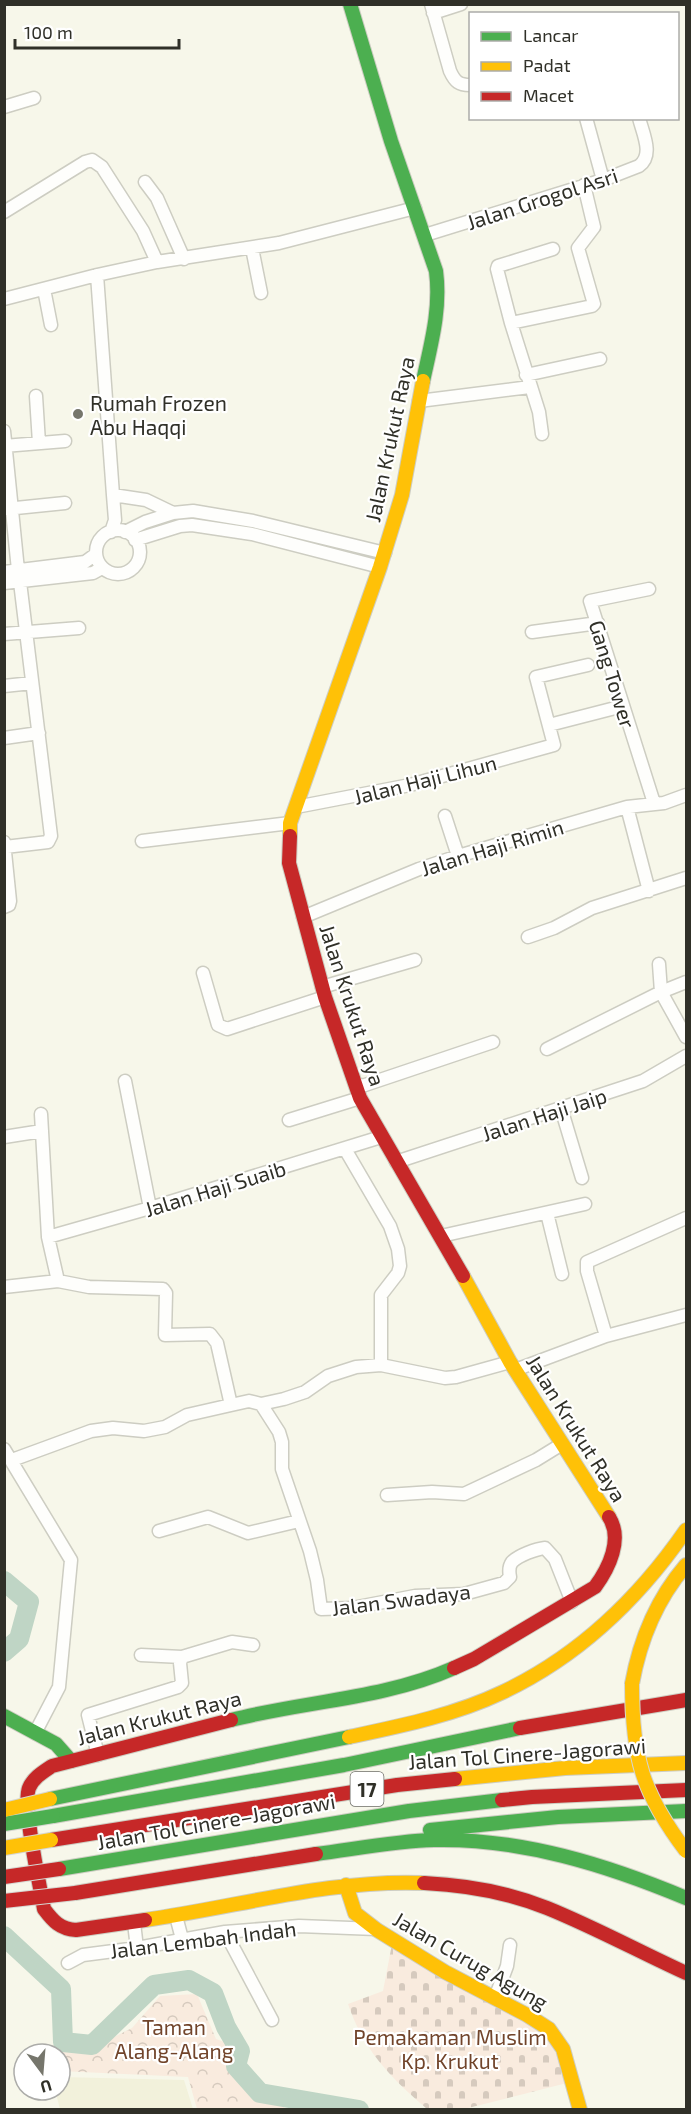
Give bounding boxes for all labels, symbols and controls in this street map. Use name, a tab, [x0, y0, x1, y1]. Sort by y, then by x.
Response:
scale bar	[15, 12, 178, 50]
legend	[469, 12, 679, 120]
text: 100 m	[24, 21, 73, 43]
text: Lancar	[523, 24, 579, 46]
text: Padat	[523, 54, 571, 76]
text: Macet	[523, 84, 574, 106]
street label: Jalan Grogol Asri	[463, 162, 621, 234]
street label: Jalan Krukut Raya	[359, 354, 419, 524]
place label: Rumah Frozen Abu Haqqi	[90, 390, 227, 439]
marker: Rumah Frozen Abu Haqqi	[71, 407, 85, 421]
street label: Gang Tower	[585, 617, 641, 732]
street label: Jalan Haji Lihun	[351, 749, 499, 810]
street label: Jalan Haji Rimin	[418, 813, 567, 882]
street label: Jalan Krukut Raya	[315, 921, 391, 1089]
street label: Jalan Haji Jaip	[478, 1082, 610, 1147]
street label: Jalan Haji Suaib	[141, 1155, 289, 1222]
street label: Jalan Krukut Raya	[522, 1350, 632, 1506]
street label: Jalan Swadaya	[330, 1578, 472, 1620]
street label: Jalan Krukut Raya	[74, 1684, 244, 1750]
street label: Jalan Tol Cinere-Jagorawi	[407, 1732, 647, 1774]
road number: 17	[350, 1772, 384, 1806]
street label: Jalan Tol Cinere–Jagorawi	[95, 1788, 337, 1854]
street label: Jalan Curug Agung	[389, 1906, 553, 2015]
street label: Jalan Lembah Indah	[108, 1915, 298, 1963]
park label: Taman Alang-Alang	[115, 2014, 234, 2063]
park label: Pemakaman Muslim Kp. Krukut	[353, 2024, 547, 2073]
north arrow	[12, 2042, 72, 2102]
text: U	[38, 2076, 54, 2098]

